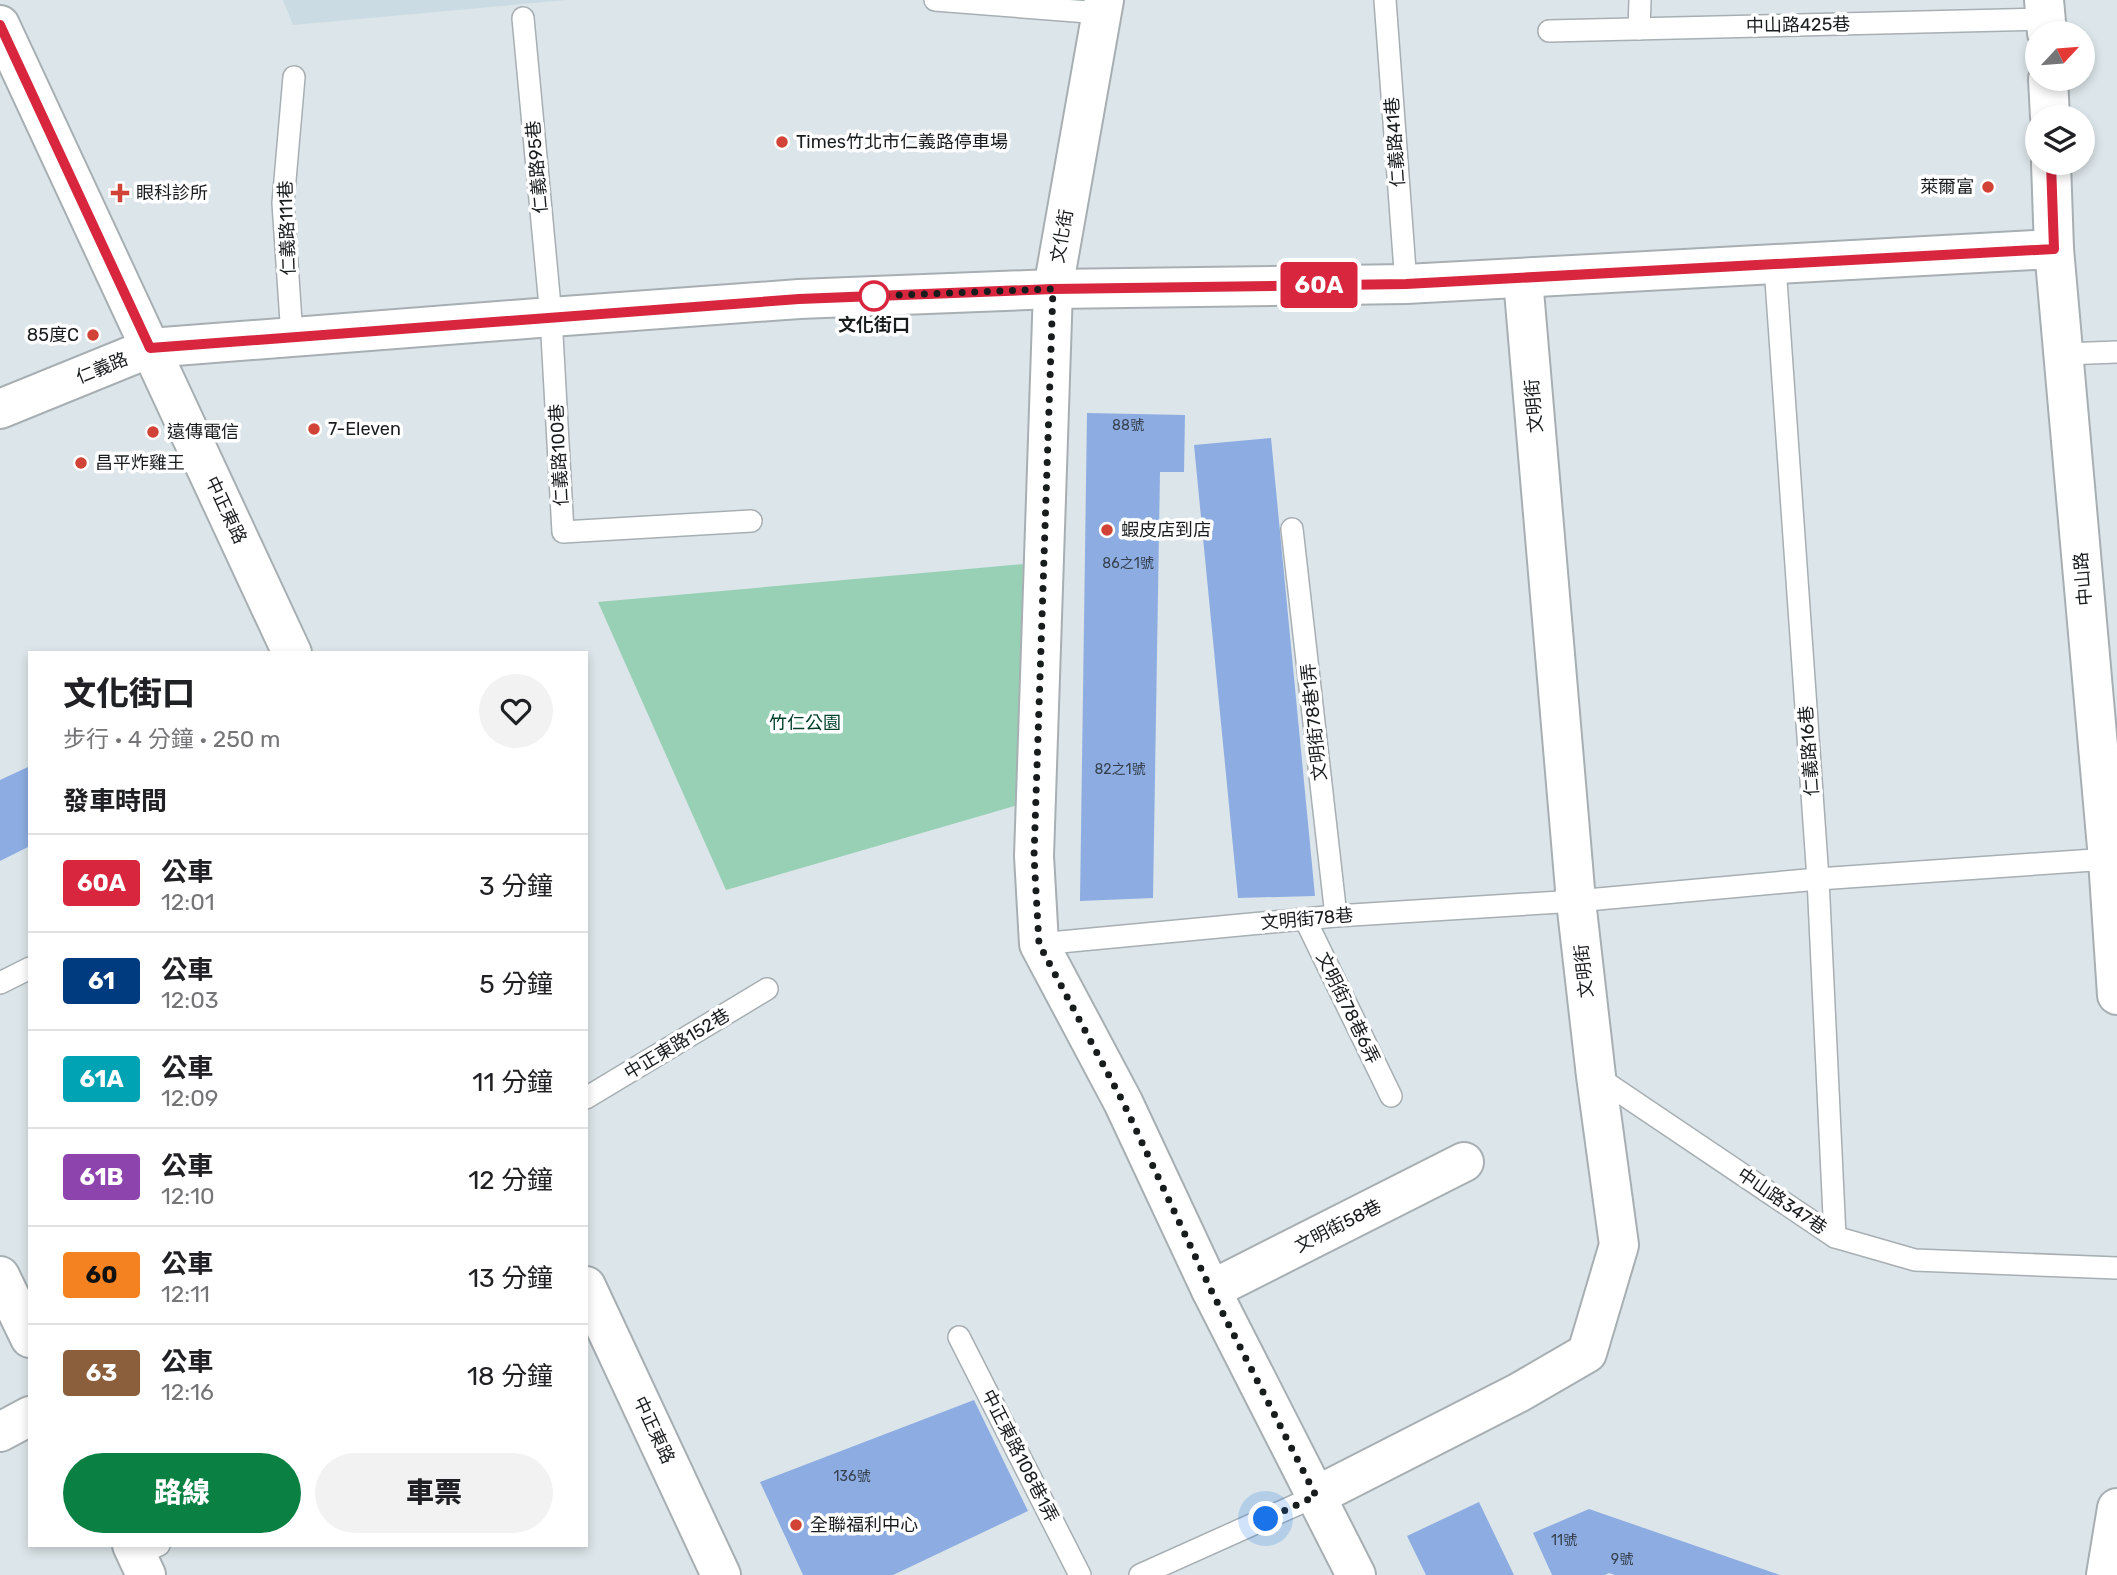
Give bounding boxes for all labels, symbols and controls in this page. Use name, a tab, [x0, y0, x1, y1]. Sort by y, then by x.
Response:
street label: 中山路425巷	[1746, 13, 1850, 37]
north arrow	[2025, 21, 2095, 91]
map controls	[2025, 21, 2095, 175]
street label: 仁義路41巷	[1381, 96, 1409, 188]
button: layers	[2025, 105, 2095, 175]
street label: 仁義路95巷	[522, 120, 552, 214]
place label: Times竹北市仁義路停車場	[796, 131, 1008, 153]
marker: Times竹北市仁義路停車場	[774, 134, 790, 150]
place label: 萊爾富	[1920, 176, 1974, 198]
marker: 萊爾富	[1980, 179, 1996, 195]
street label: 仁義路111巷	[274, 180, 300, 276]
place label: 眼科診所	[136, 182, 208, 204]
marker: 眼科診所	[110, 183, 130, 203]
street label: 文化街	[1046, 208, 1078, 264]
line badge: 60A	[1279, 262, 1359, 308]
text: 60A	[1295, 271, 1343, 299]
marker: 文化街口	[859, 281, 889, 311]
place label: 文化街口	[838, 314, 910, 336]
place label: 85度C	[27, 324, 79, 346]
marker: 85度C	[85, 327, 101, 343]
street label: 仁義路	[73, 348, 131, 388]
street label: 文明街	[1521, 378, 1547, 434]
street label: 仁義路100巷	[545, 403, 573, 507]
house number: 88號	[1112, 417, 1144, 434]
place label: 7-Eleven	[328, 418, 401, 440]
place label: 遠傳電信	[167, 421, 239, 443]
marker: 7-Eleven	[306, 421, 322, 437]
marker: 遠傳電信	[145, 424, 161, 440]
place label: 昌平炸雞王	[95, 452, 185, 474]
marker: 昌平炸雞王	[73, 455, 89, 471]
street label: 中正東路	[201, 473, 251, 547]
place label: 蝦皮店到店	[1121, 519, 1211, 541]
marker: 蝦皮店到店	[1099, 522, 1115, 538]
street label: 中山路	[2070, 551, 2096, 607]
house number: 86之1號	[1102, 555, 1154, 572]
street label: 文明街78巷1弄	[1297, 662, 1331, 782]
text: 文化街口	[63, 674, 195, 713]
button: heart	[479, 674, 553, 748]
street label: 仁義路16巷	[1795, 705, 1823, 797]
park label: 竹仁公園	[769, 712, 841, 734]
text: 步行 · 4 分鐘 · 250 m	[63, 725, 281, 753]
house number: 82之1號	[1094, 761, 1146, 778]
text: 發車時間	[63, 786, 167, 817]
text: 公車	[161, 857, 213, 888]
text: 60A	[77, 869, 126, 897]
text: 3 分鐘	[479, 871, 553, 902]
text: 12:01	[161, 888, 215, 916]
street label: 文明街78巷	[1260, 904, 1354, 934]
street label: 文明街	[1570, 943, 1598, 999]
street label: 文明街78巷6弄	[1311, 949, 1385, 1067]
text: 公車	[161, 955, 213, 986]
text: 61	[88, 967, 115, 995]
text: 5 分鐘	[479, 969, 553, 1000]
text: 12:03	[161, 986, 219, 1014]
street label: 中正東路152巷	[620, 1004, 734, 1084]
text: 公車	[161, 1053, 213, 1084]
text: 61A	[79, 1065, 124, 1093]
text: 11 分鐘	[472, 1067, 553, 1098]
text: 12:09	[161, 1084, 218, 1112]
text: 公車	[161, 1151, 213, 1182]
text: 61B	[80, 1163, 123, 1191]
street label: 中山路347巷	[1733, 1163, 1831, 1239]
text: 12 分鐘	[468, 1165, 553, 1196]
text: 12:10	[161, 1182, 215, 1210]
street label: 文明街58巷	[1291, 1195, 1385, 1257]
text: 公車	[161, 1249, 213, 1280]
text: 60	[86, 1261, 117, 1289]
text: 13 分鐘	[468, 1263, 553, 1294]
text: 12:11	[161, 1280, 210, 1308]
text: 公車	[161, 1347, 213, 1378]
text: 63	[86, 1359, 117, 1387]
text: 18 分鐘	[467, 1361, 553, 1392]
text: 12:16	[161, 1378, 214, 1406]
street label: 中正東路108巷1弄	[977, 1386, 1063, 1526]
street label: 中正東路	[629, 1393, 679, 1467]
button: 路線	[63, 1453, 301, 1533]
button: 車票	[315, 1453, 553, 1533]
house number: 136號	[834, 1468, 870, 1485]
your location	[1248, 1501, 1283, 1536]
place label: 全聯福利中心	[810, 1514, 918, 1536]
marker: 全聯福利中心	[788, 1517, 804, 1533]
house number: 11號	[1551, 1532, 1577, 1549]
house number: 9號	[1611, 1551, 1633, 1568]

